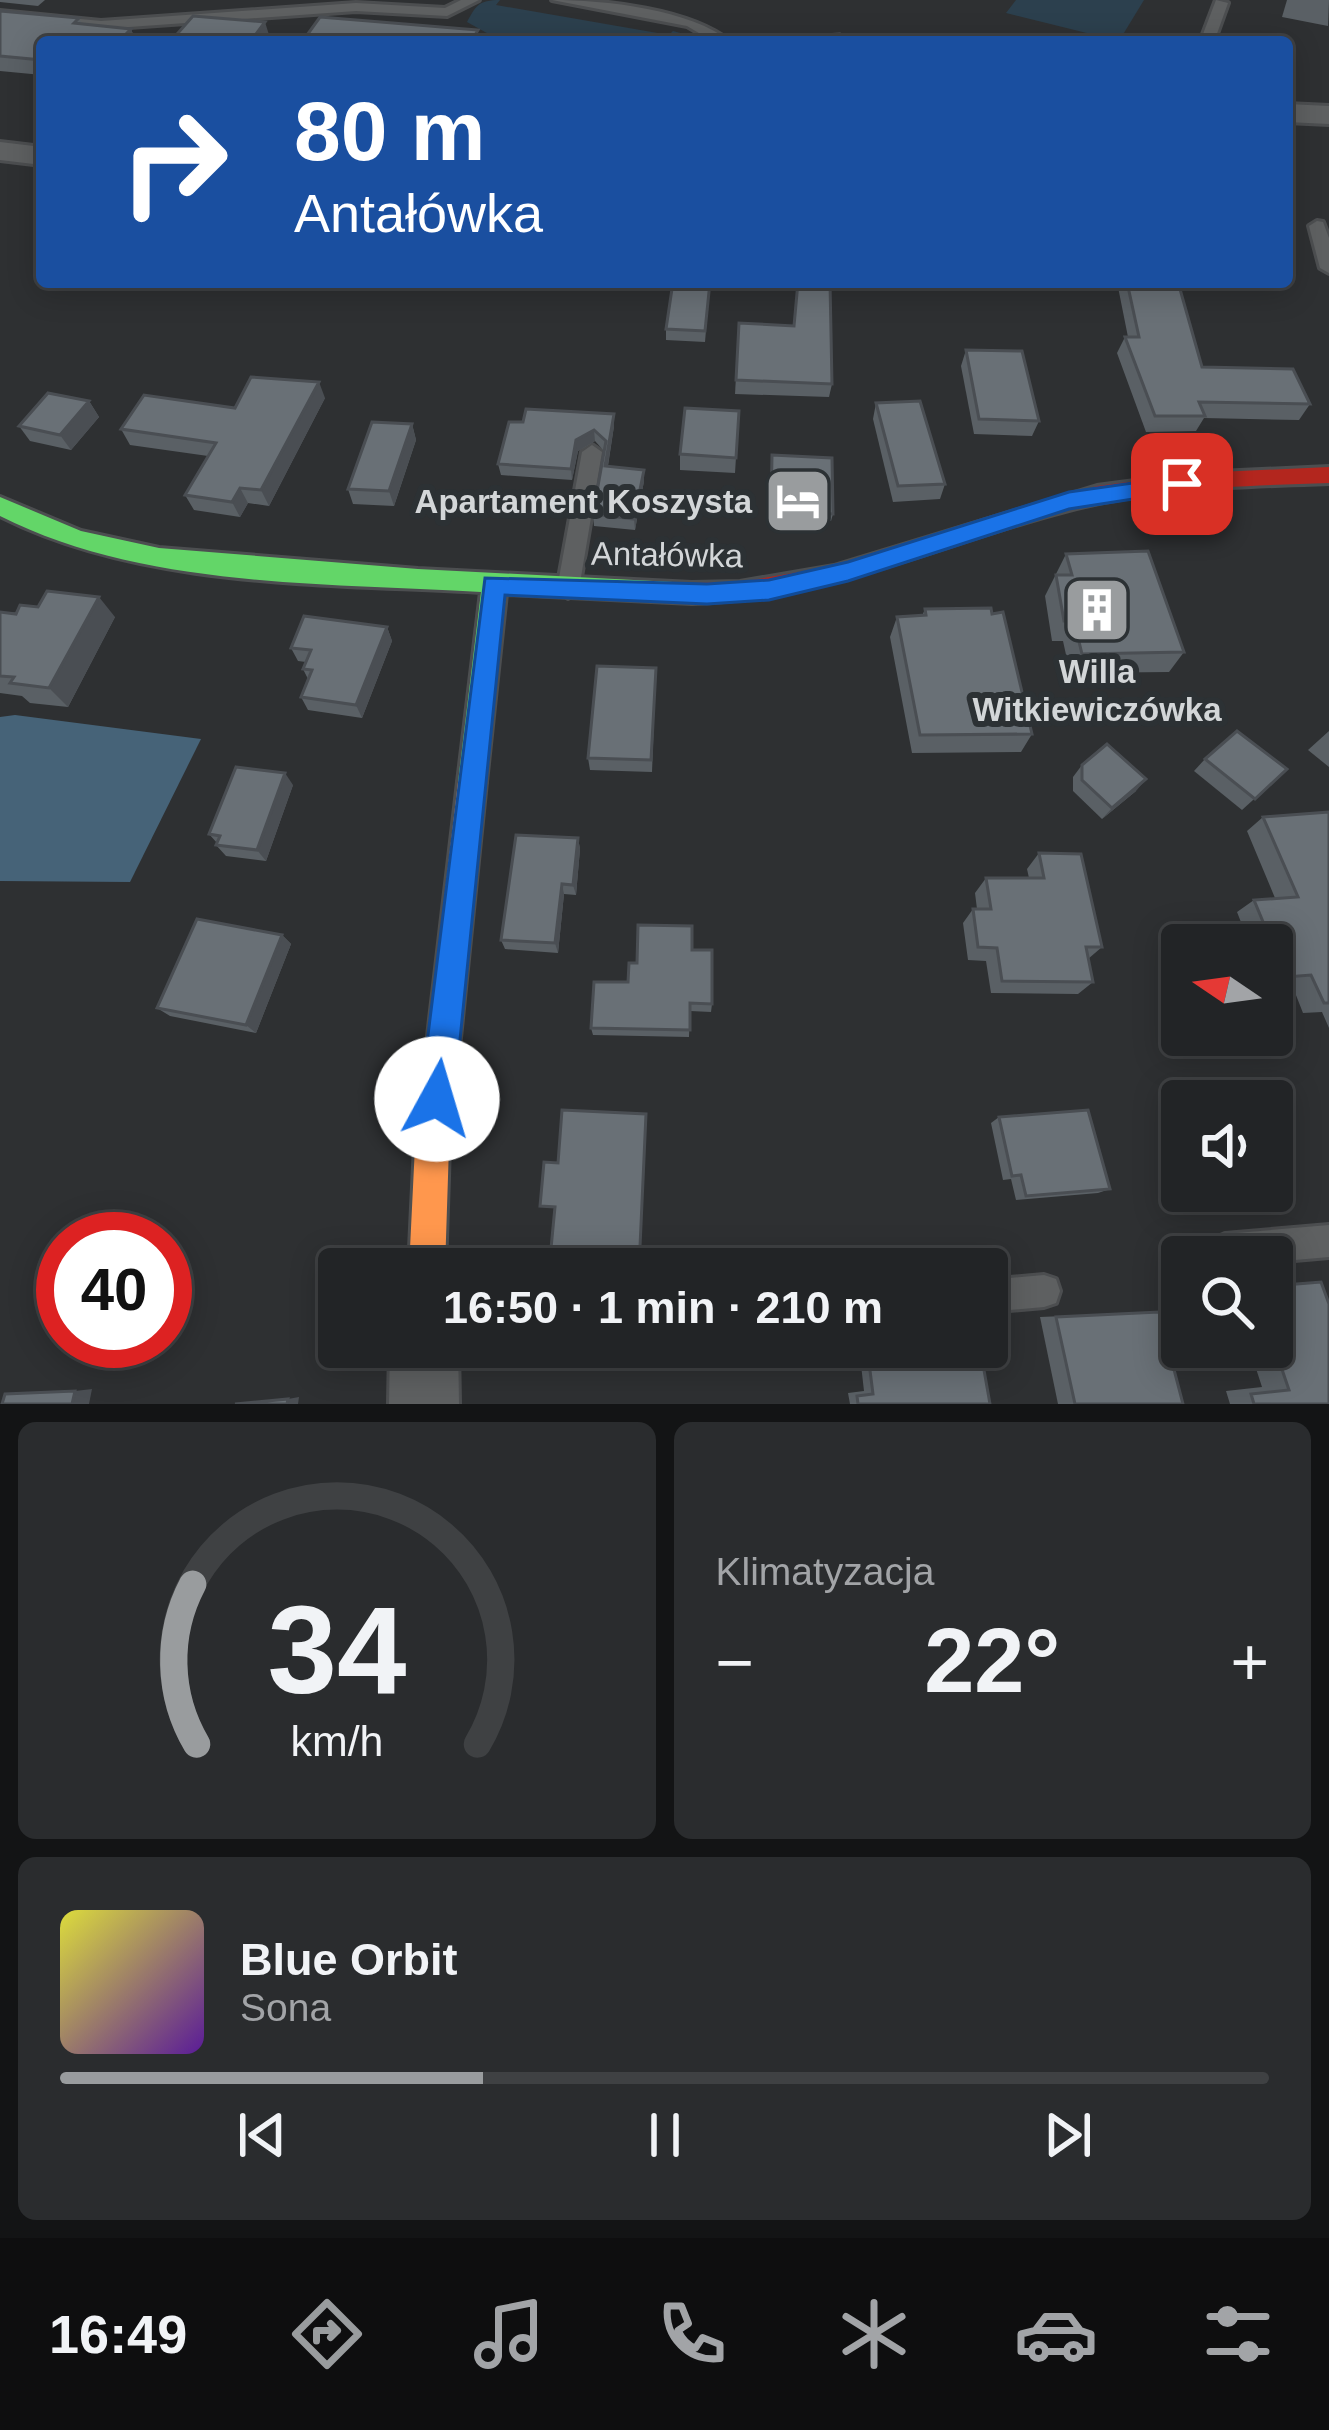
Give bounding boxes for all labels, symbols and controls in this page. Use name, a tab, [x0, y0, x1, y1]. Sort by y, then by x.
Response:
icon: right	[96, 84, 252, 240]
text: 80 m	[294, 84, 485, 178]
text: Antałówka	[294, 183, 543, 243]
pin	[1131, 433, 1233, 535]
icon: arrive	[1149, 451, 1215, 517]
hotel icon: Apartament Koszysta	[763, 466, 833, 536]
place label: Apartament Koszysta	[415, 483, 753, 520]
street label: Antałówka	[591, 535, 744, 574]
building icon: Willa Witkiewiczówka	[1062, 575, 1132, 645]
place label: Willa Witkiewiczówka	[972, 653, 1222, 728]
north arrow	[1161, 924, 1293, 1056]
map controls	[1161, 924, 1293, 1368]
position arrow	[374, 1036, 500, 1162]
button: sound	[1161, 1080, 1293, 1212]
speed limit sign: 40	[36, 1212, 192, 1368]
button: search	[1161, 1236, 1293, 1368]
text: 16:50 · 1 min · 210 m	[443, 1282, 883, 1333]
text: Klimatyzacja	[716, 1550, 934, 1593]
text: 34	[267, 1580, 406, 1719]
text: 22°	[924, 1611, 1060, 1711]
text: −	[716, 1625, 754, 1699]
text: +	[1230, 1625, 1269, 1699]
text: km/h	[290, 1716, 383, 1764]
text: Blue Orbit	[240, 1934, 458, 1985]
text: Sona	[240, 1986, 331, 2029]
icon: previous	[229, 2102, 295, 2168]
icon: pause	[632, 2102, 698, 2168]
icon: next	[1035, 2102, 1101, 2168]
icon: directions	[285, 2292, 369, 2376]
icon: music	[467, 2292, 551, 2376]
icon: phone	[650, 2292, 734, 2376]
icon: climate	[832, 2292, 916, 2376]
icon: car	[1014, 2292, 1098, 2376]
icon: filters	[1196, 2292, 1280, 2376]
text: 16:49	[49, 2304, 187, 2364]

